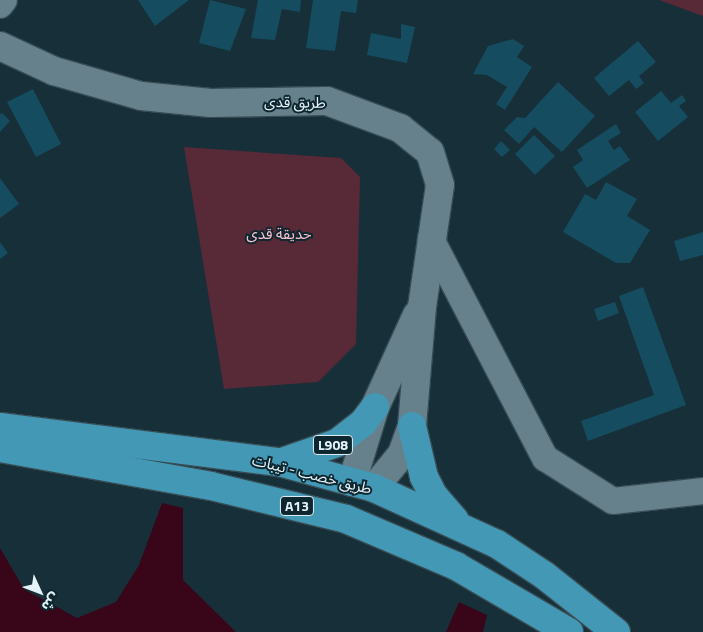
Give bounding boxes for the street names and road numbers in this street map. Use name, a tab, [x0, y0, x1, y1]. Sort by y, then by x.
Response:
street label: طريق قدى	[264, 92, 326, 112]
road number: L908	[312, 434, 354, 456]
street label: طريق خصب - تيبات	[250, 450, 374, 498]
road number: A13	[280, 494, 314, 518]

